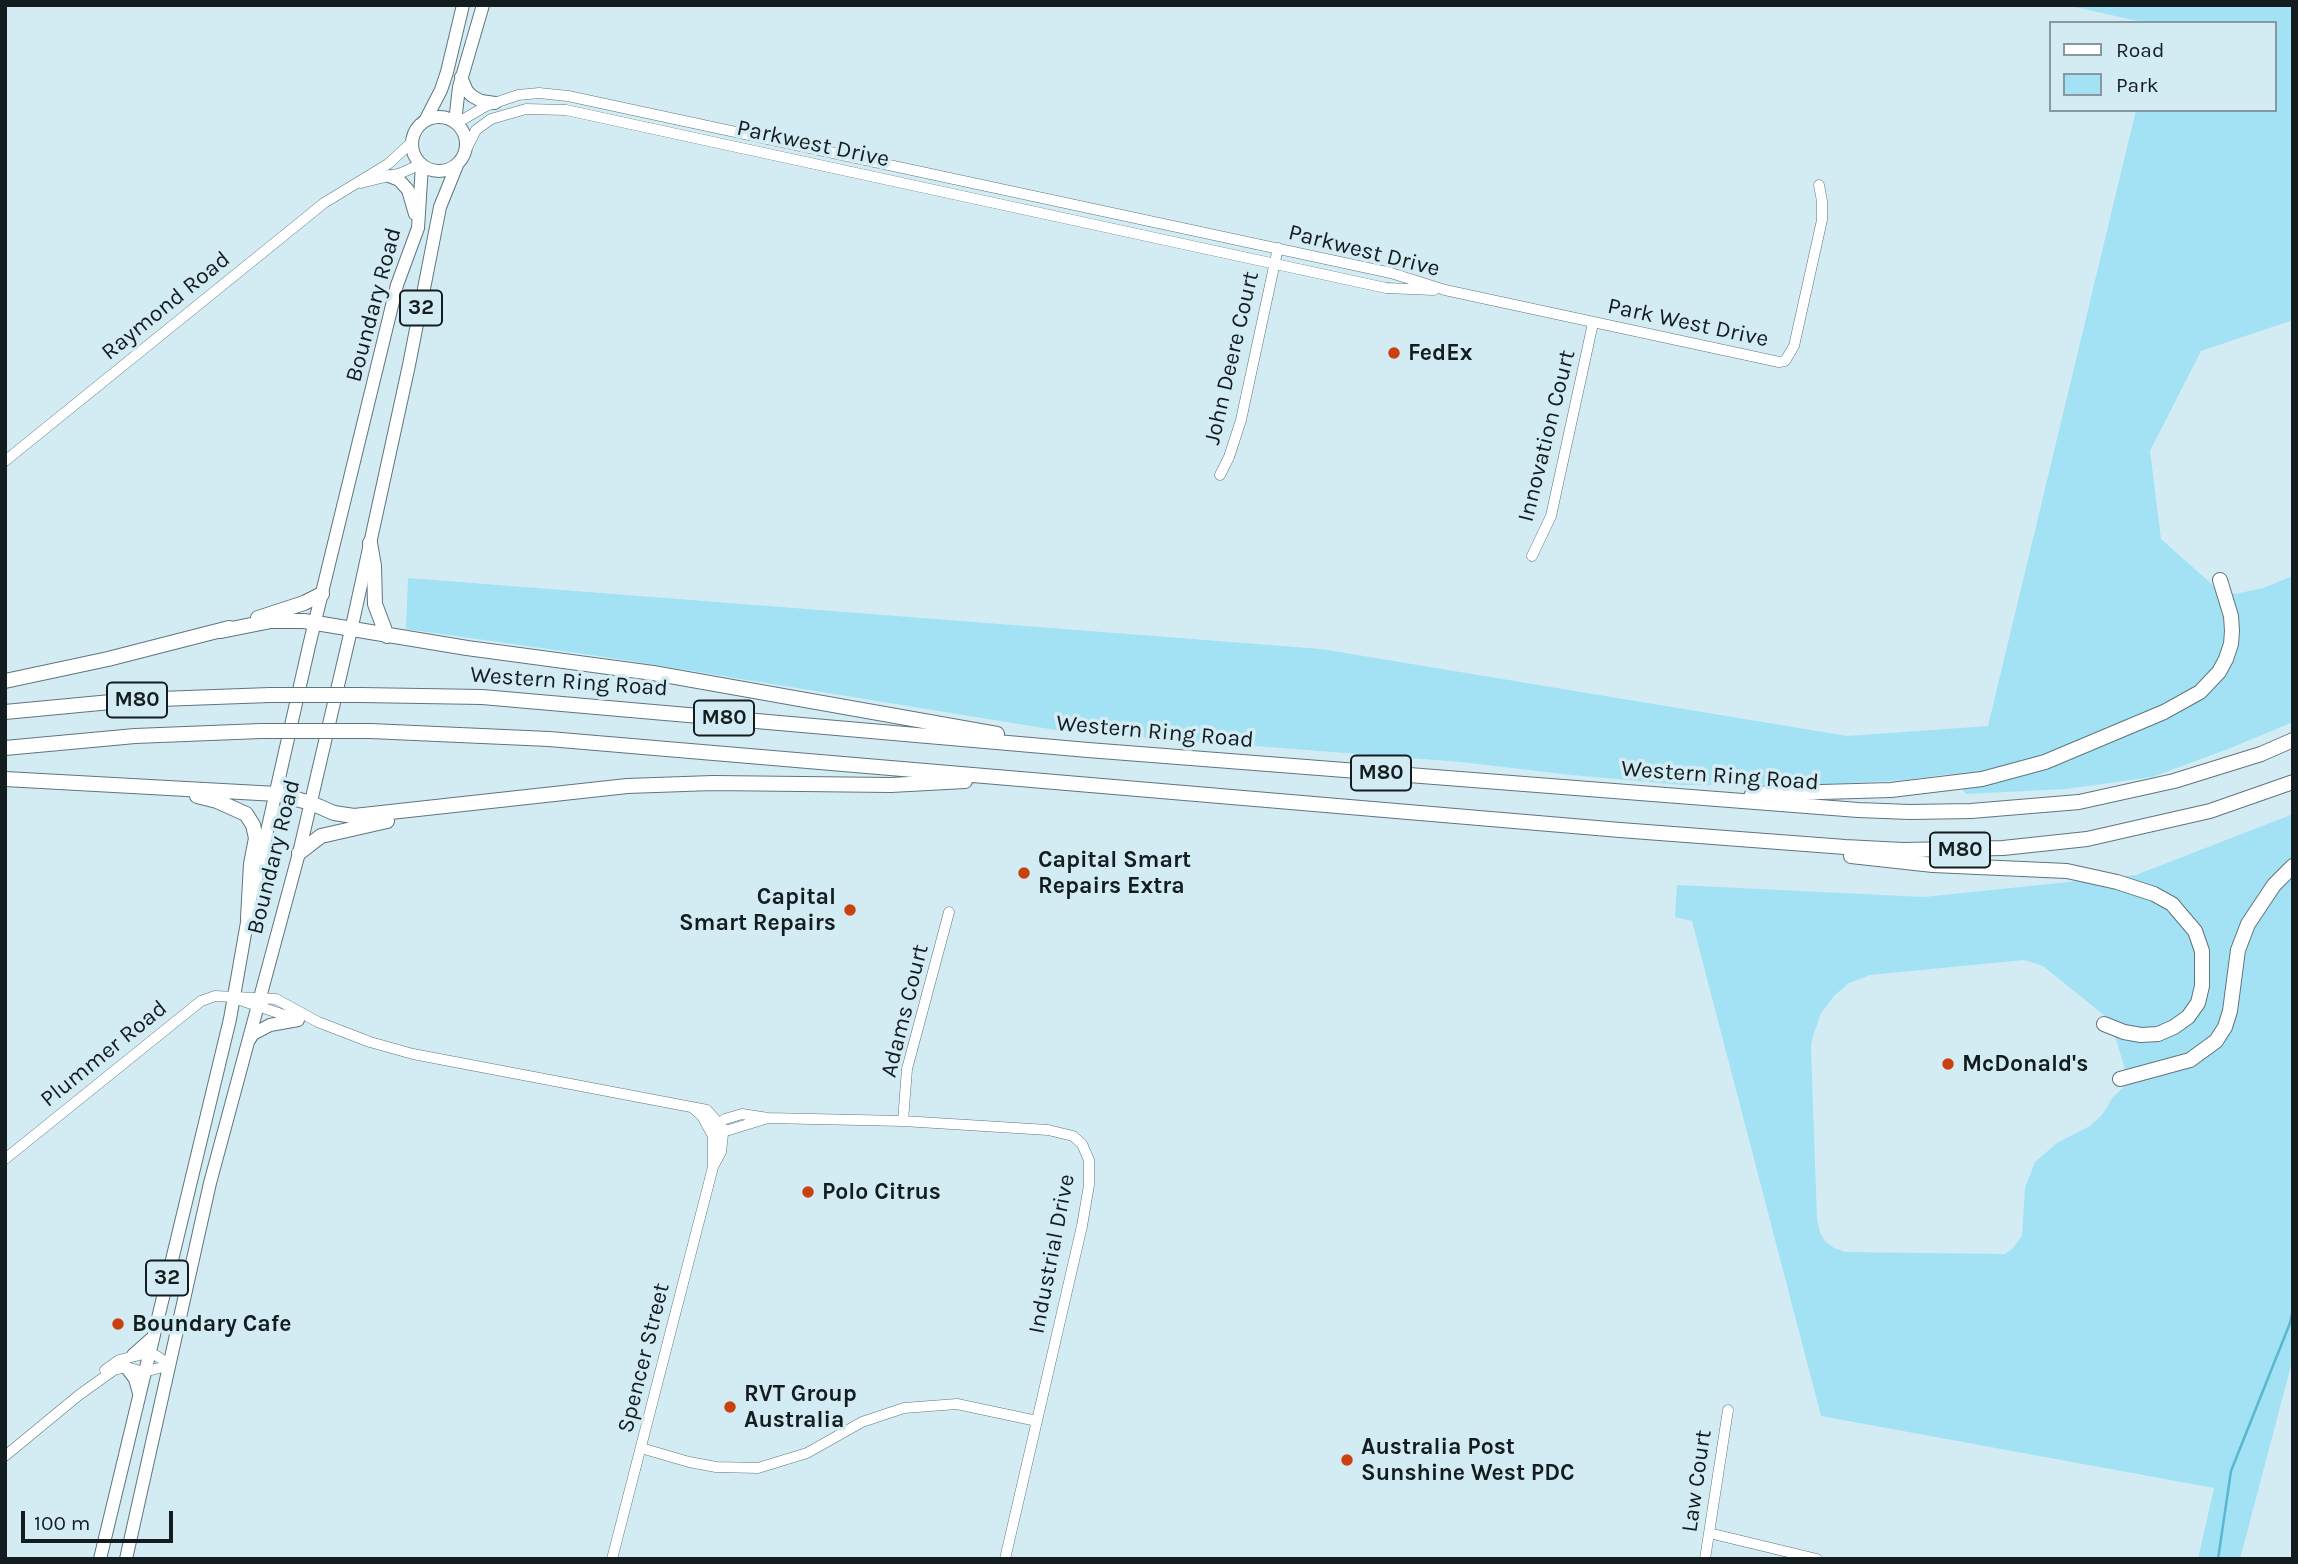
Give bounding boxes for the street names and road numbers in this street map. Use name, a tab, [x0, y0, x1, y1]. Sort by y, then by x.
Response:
street label: Parkwest Drive	[734, 114, 892, 174]
street label: Parkwest Drive	[1285, 219, 1443, 283]
street label: Boundary Road	[340, 225, 408, 385]
street label: Raymond Road	[96, 246, 236, 366]
street label: John Deere Court	[1199, 269, 1265, 447]
road number: 32	[400, 290, 442, 326]
street label: Park West Drive	[1605, 292, 1771, 354]
street label: Innovation Court	[1512, 347, 1582, 525]
street label: Western Ring Road	[469, 661, 669, 703]
road number: M80	[107, 682, 167, 718]
road number: M80	[694, 700, 754, 736]
street label: Western Ring Road	[1055, 710, 1255, 754]
street label: Western Ring Road	[1620, 755, 1820, 797]
road number: M80	[1351, 756, 1411, 790]
street label: Boundary Road	[241, 777, 307, 937]
road number: M80	[1930, 832, 1990, 868]
street label: Adams Court	[875, 942, 935, 1080]
street label: Plummer Road	[35, 995, 173, 1113]
street label: Industrial Drive	[1023, 1172, 1081, 1336]
road number: 32	[146, 1260, 188, 1296]
street label: Spencer Street	[612, 1280, 676, 1436]
street label: Law Court	[1676, 1428, 1718, 1534]

